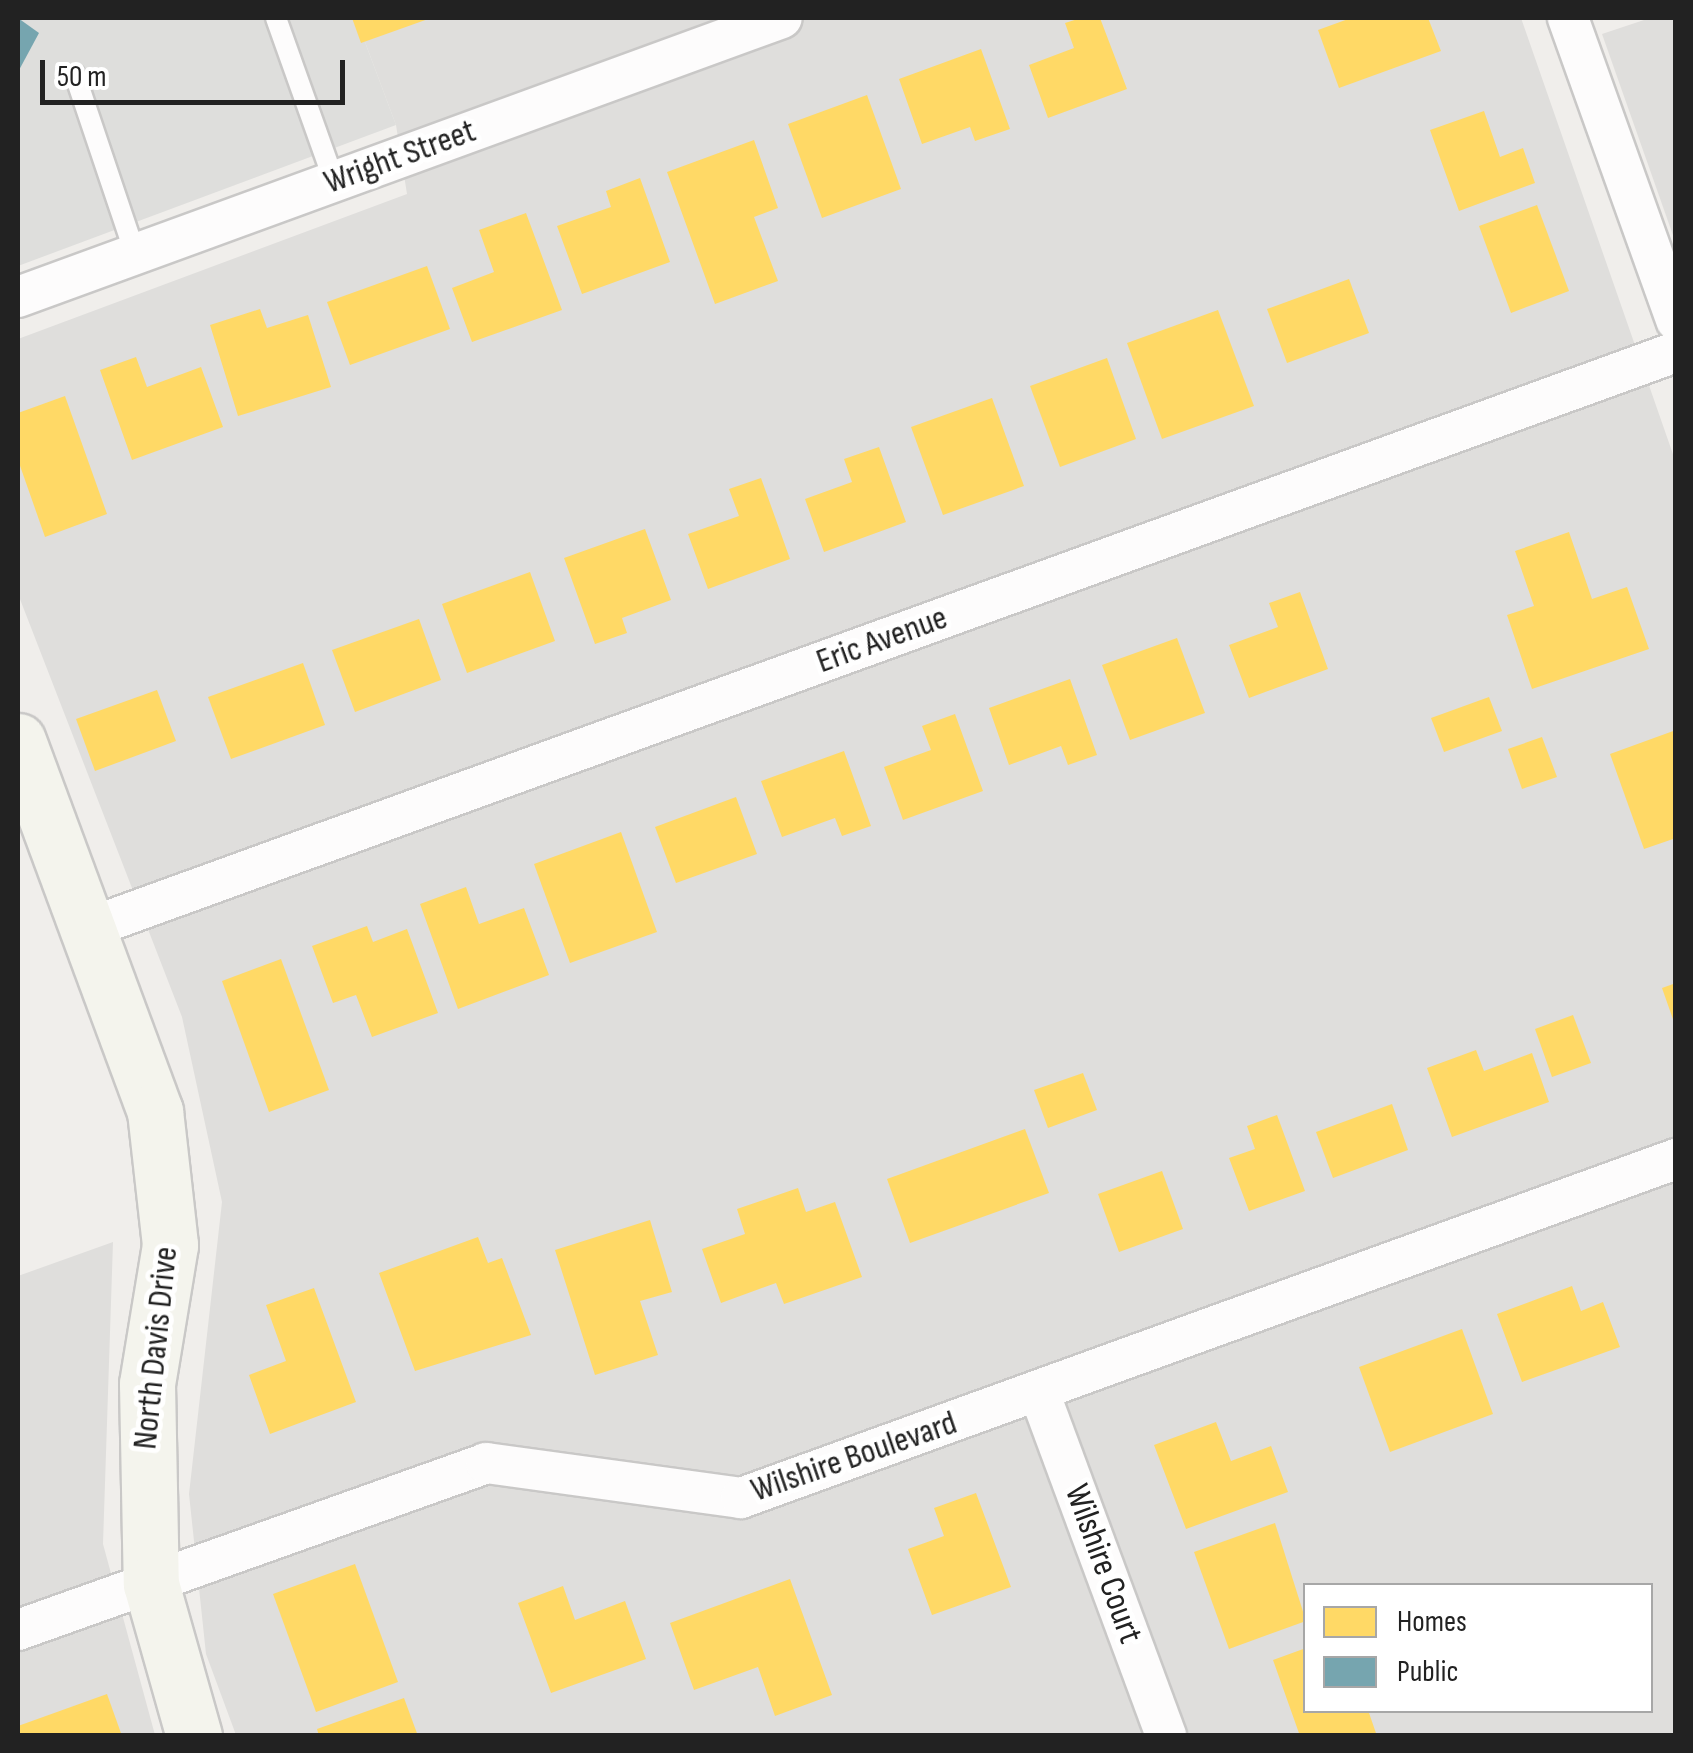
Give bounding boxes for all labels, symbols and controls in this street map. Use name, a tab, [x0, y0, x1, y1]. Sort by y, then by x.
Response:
scale bar	[45, 40, 350, 102]
text: 50 m	[57, 59, 106, 95]
street label: Wright Street	[318, 110, 482, 204]
street label: Eric Avenue	[811, 597, 953, 683]
street label: North Davis Drive	[124, 1245, 188, 1451]
street label: Wilshire Boulevard	[746, 1402, 962, 1512]
street label: Wilshire Court	[1055, 1479, 1151, 1649]
legend	[1303, 1583, 1653, 1713]
text: Homes	[1397, 1604, 1467, 1640]
text: Public	[1397, 1654, 1458, 1690]

